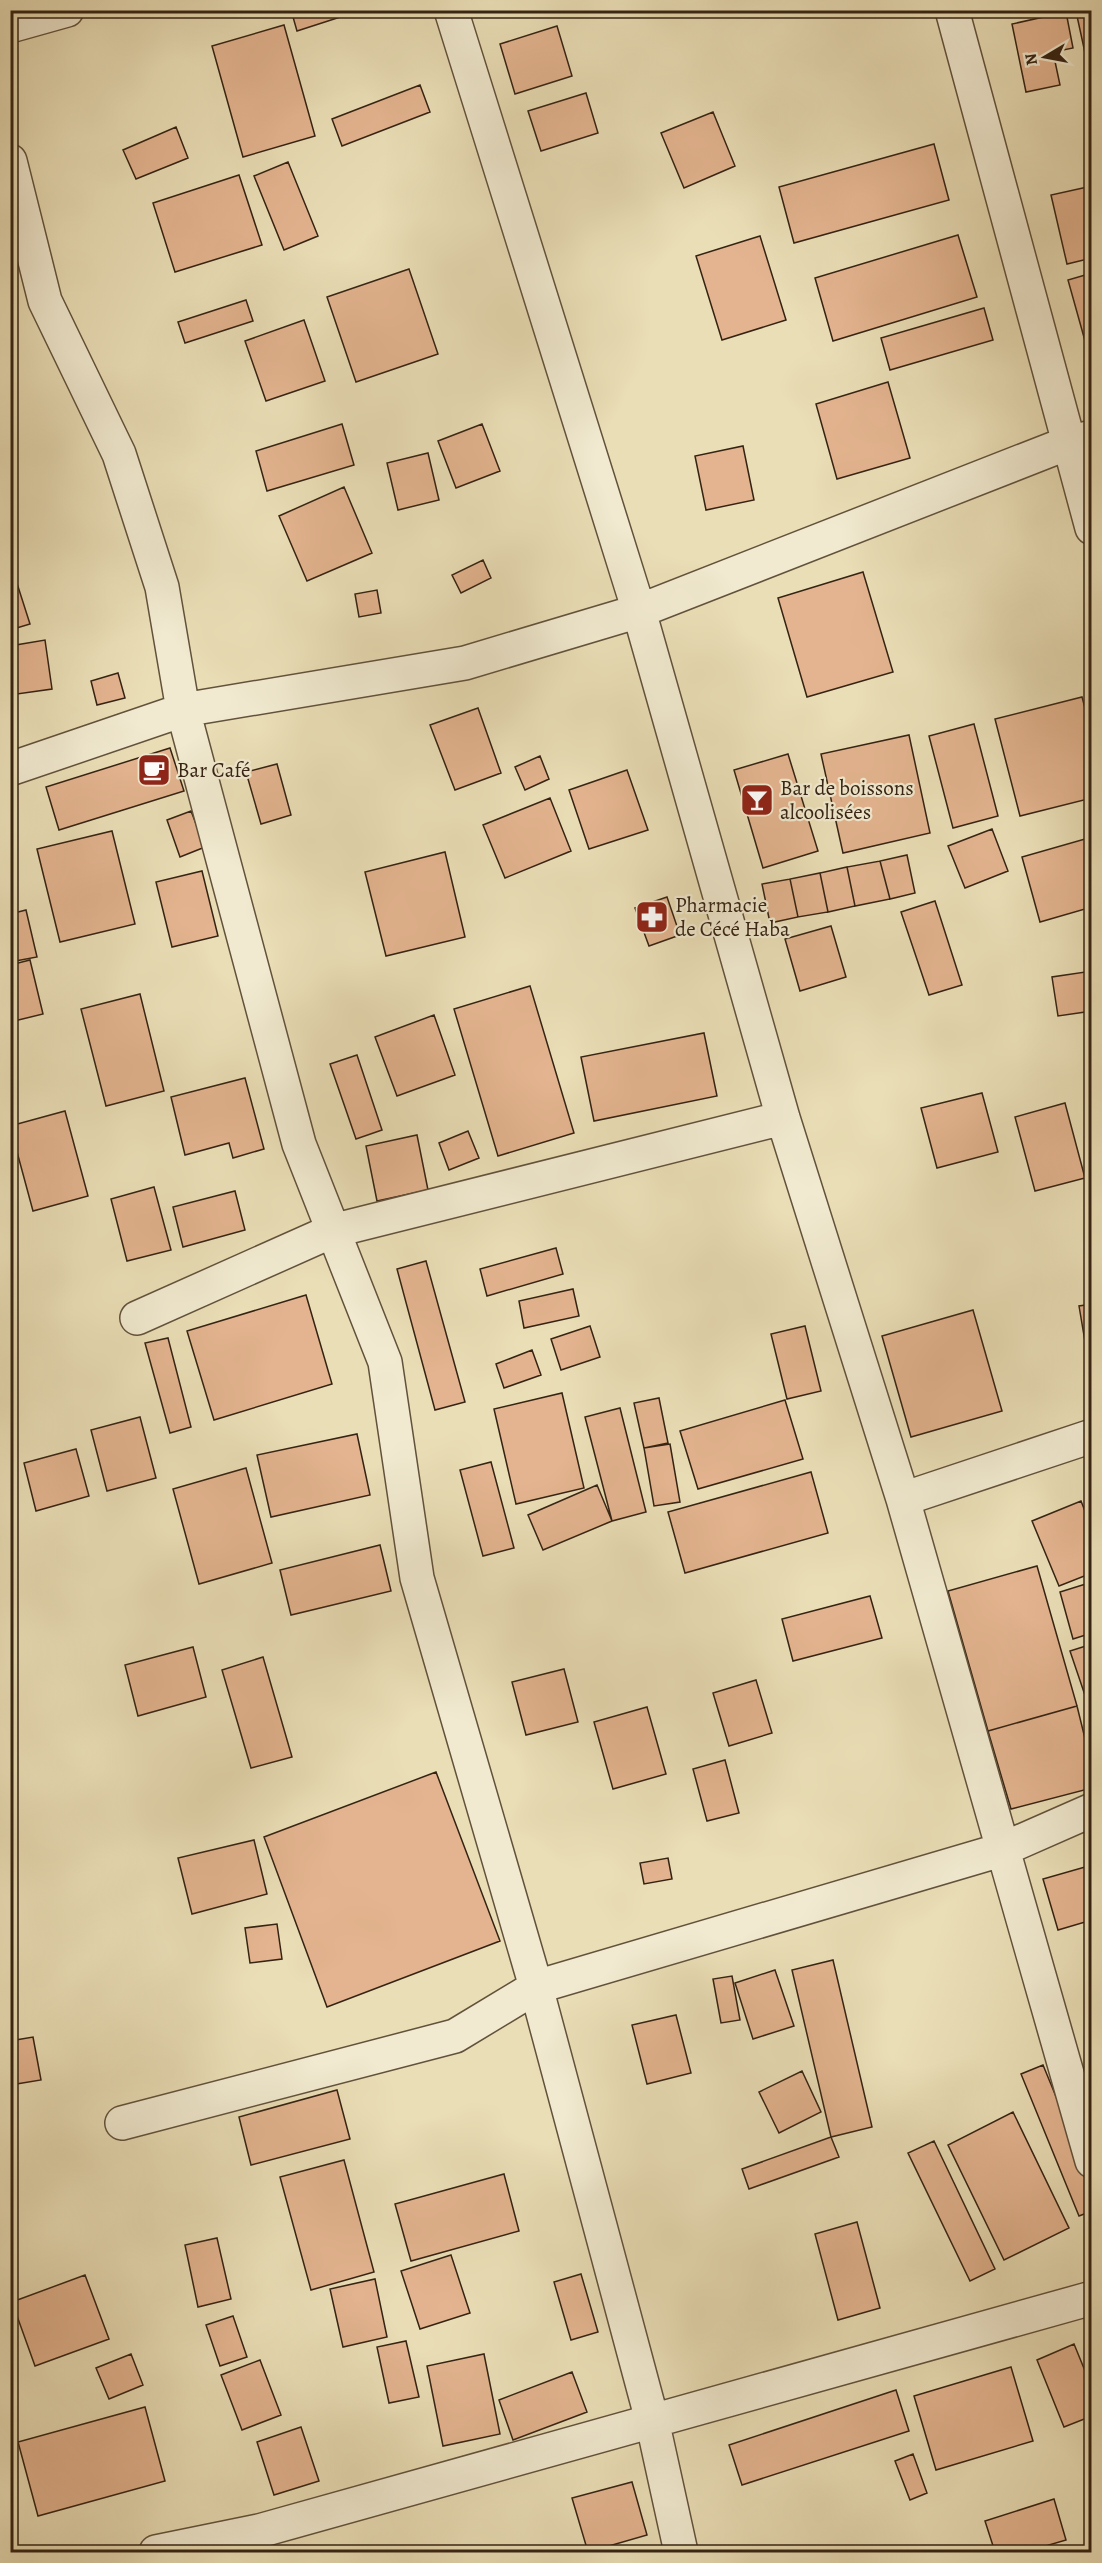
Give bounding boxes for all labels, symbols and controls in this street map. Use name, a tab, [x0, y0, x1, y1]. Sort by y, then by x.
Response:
north arrow	[1015, 27, 1075, 87]
text: N	[1019, 51, 1043, 67]
cafe icon: Bar Café	[136, 752, 172, 788]
place label: Bar Café	[177, 756, 250, 784]
place label: Bar de boissons alcoolisées	[780, 774, 914, 826]
bar icon: Bar de boissons alcoolisées	[739, 782, 775, 818]
place label: Pharmacie de Cécé Haba	[675, 891, 790, 943]
pharmacy icon: Pharmacie de Cécé Haba	[634, 899, 670, 935]

